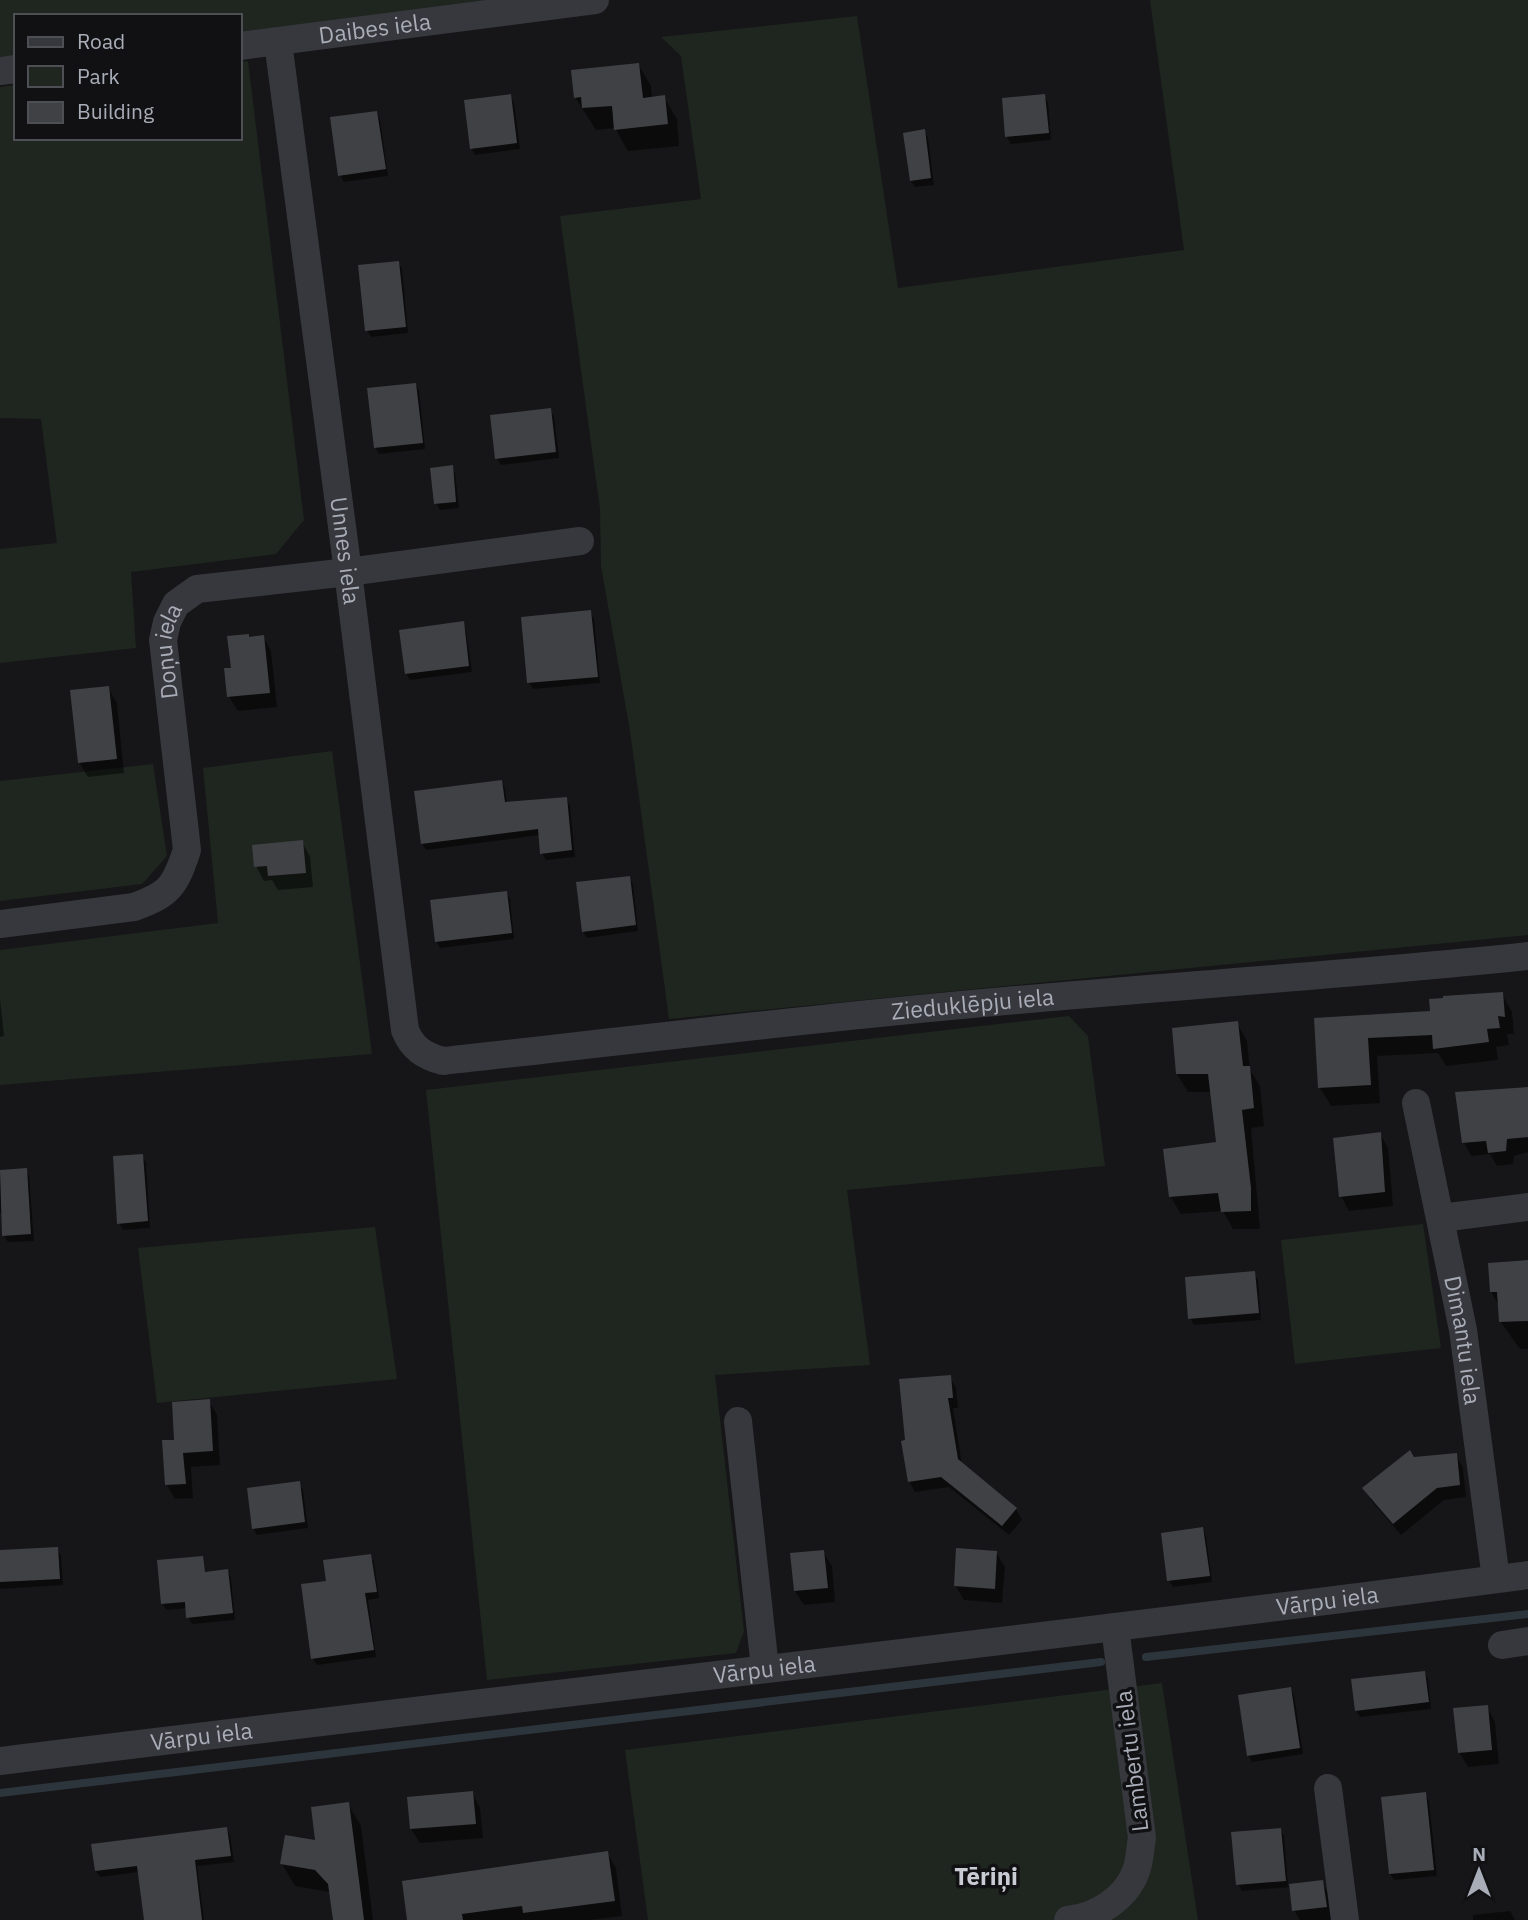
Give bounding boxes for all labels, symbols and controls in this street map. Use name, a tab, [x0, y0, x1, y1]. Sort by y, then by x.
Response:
street label: Daibes iela	[317, 5, 433, 50]
legend	[14, 14, 242, 140]
text: Road	[77, 27, 125, 55]
text: Park	[77, 62, 120, 90]
text: Building	[77, 97, 154, 125]
street label: Unnes iela	[324, 495, 368, 606]
street label: Doņu iela	[147, 598, 188, 701]
street label: Zieduklēpju iela	[890, 981, 1055, 1026]
street label: Dimantu iela	[1438, 1273, 1489, 1406]
street label: Vārpu iela	[1274, 1579, 1380, 1621]
street label: Vārpu iela	[712, 1647, 817, 1689]
street label: Lambertu iela	[1107, 1689, 1155, 1833]
street label: Vārpu iela	[148, 1714, 254, 1756]
north arrow	[1444, 1836, 1514, 1906]
text: N	[1472, 1842, 1486, 1866]
district label: Tēriņi	[954, 1860, 1018, 1892]

